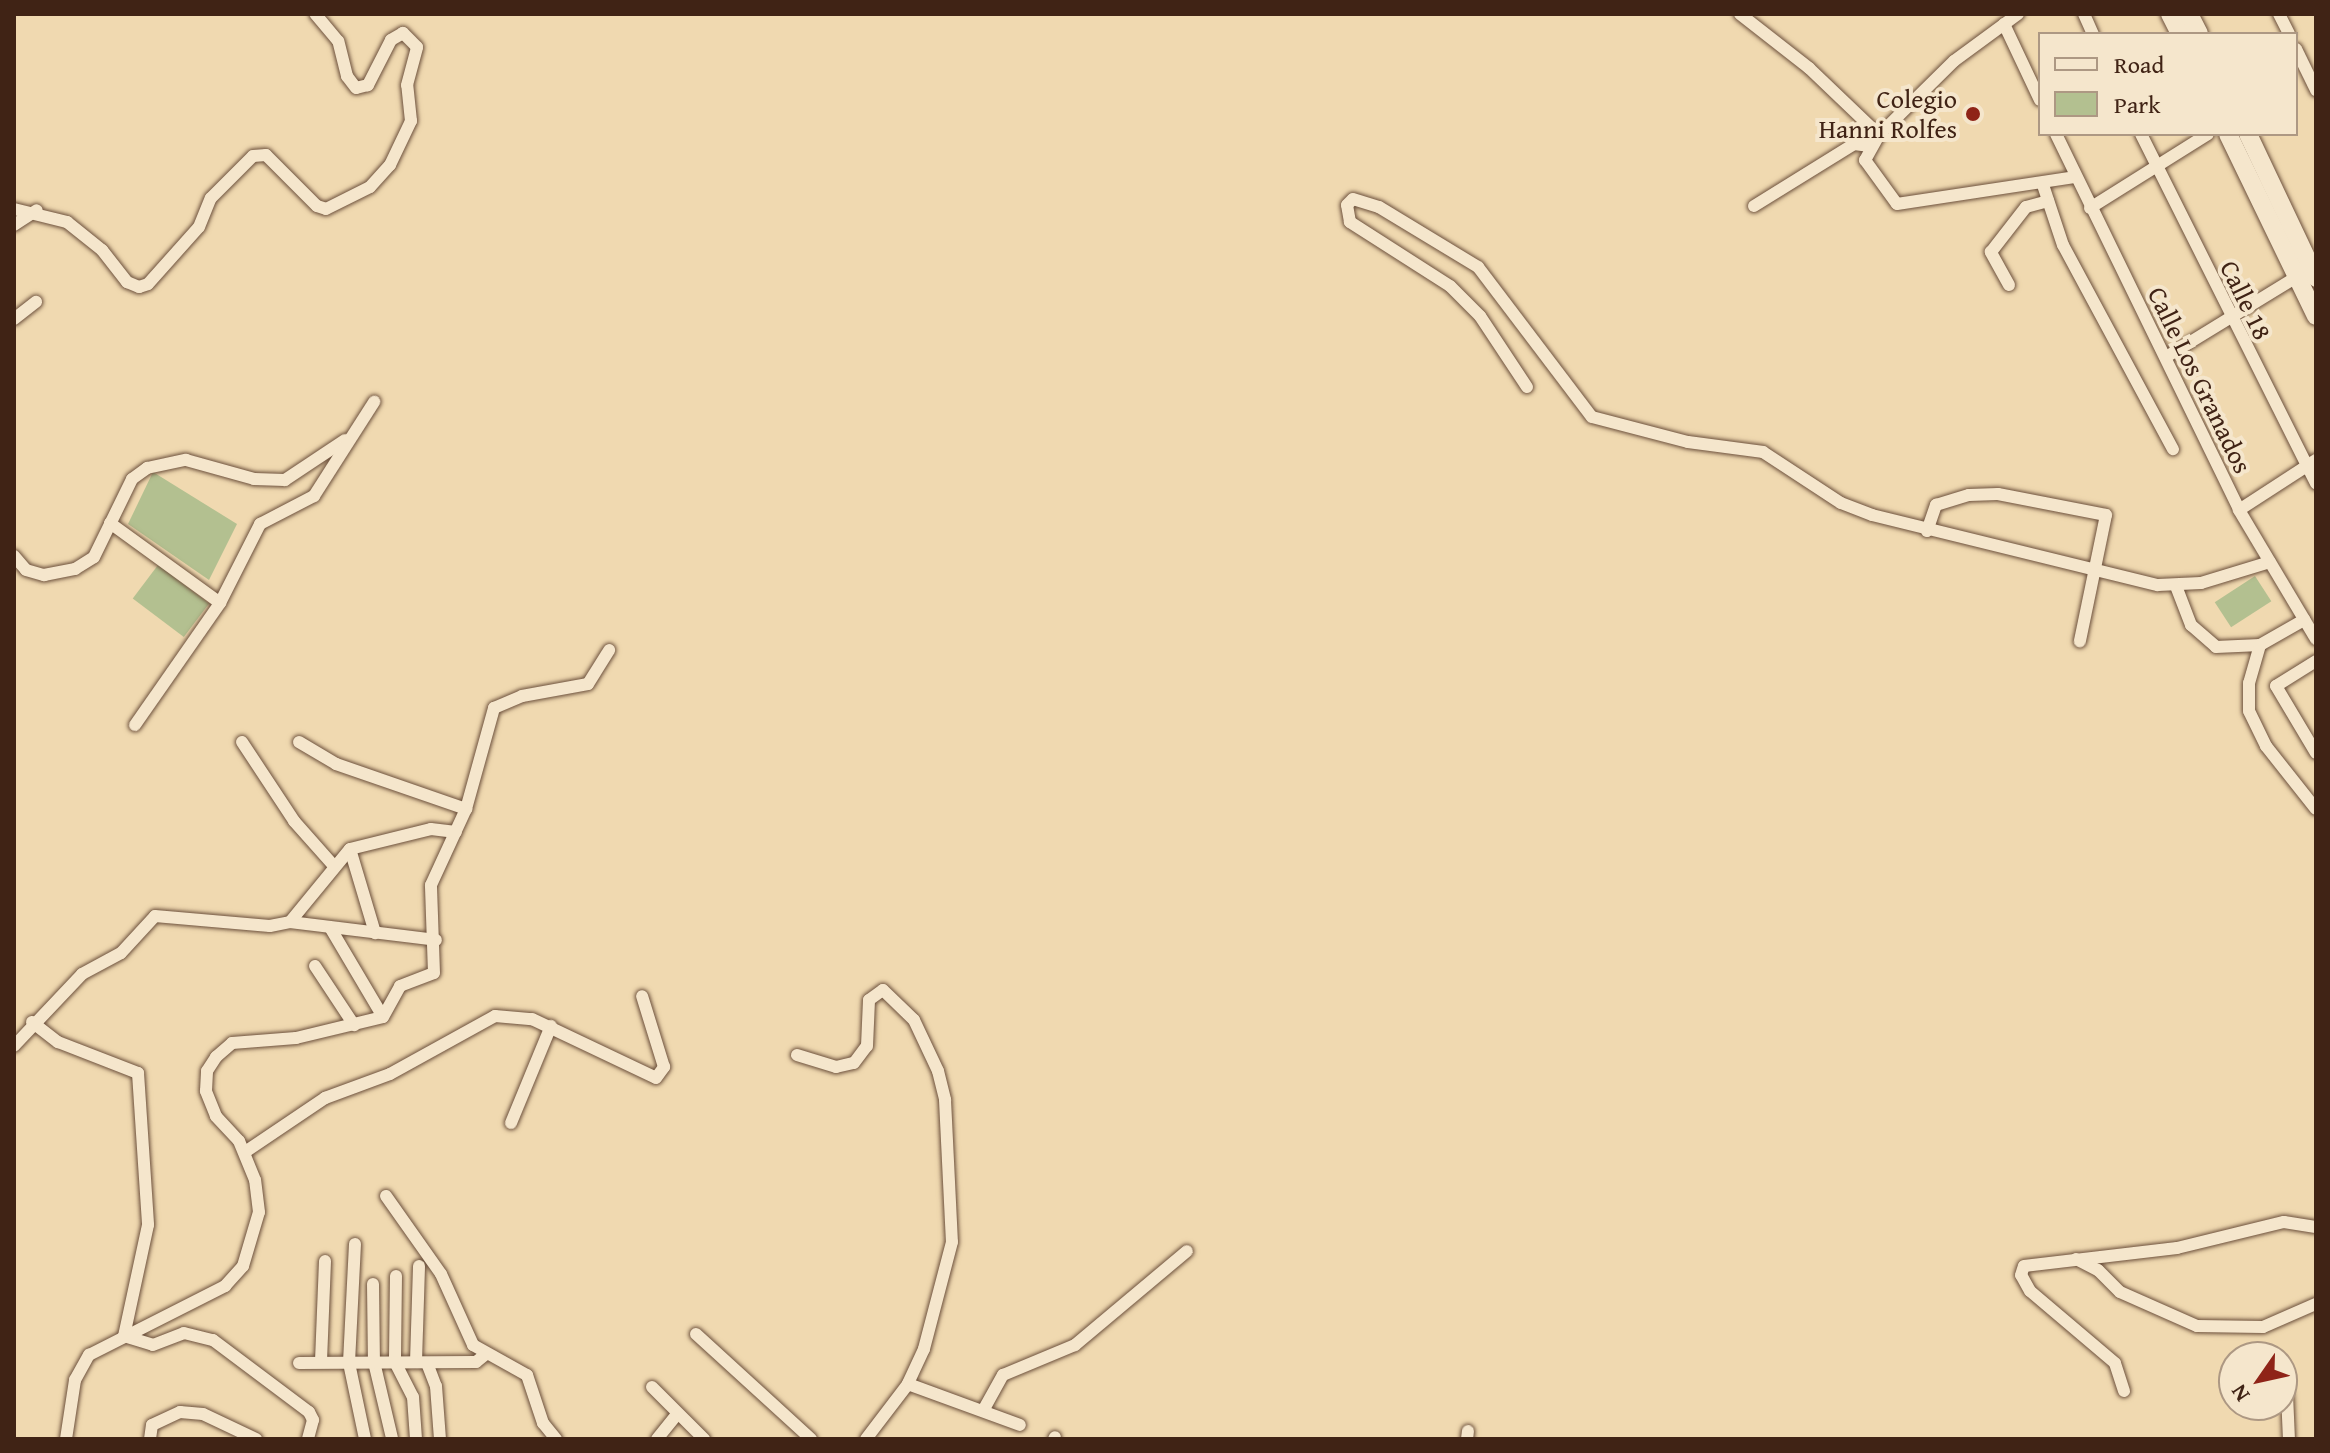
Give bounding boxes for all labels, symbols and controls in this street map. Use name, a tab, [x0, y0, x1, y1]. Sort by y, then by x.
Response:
legend	[2038, 32, 2298, 136]
text: Road	[2114, 47, 2164, 82]
place label: Colegio Hanni Rolfes	[1819, 83, 1957, 144]
text: Park	[2114, 87, 2160, 122]
marker: Colegio Hanni Rolfes	[1964, 105, 1982, 123]
street label: Calle 18	[2214, 255, 2278, 345]
street label: Calle Los Granados	[2141, 282, 2259, 478]
north arrow	[2218, 1341, 2298, 1421]
text: N	[2222, 1378, 2257, 1408]

